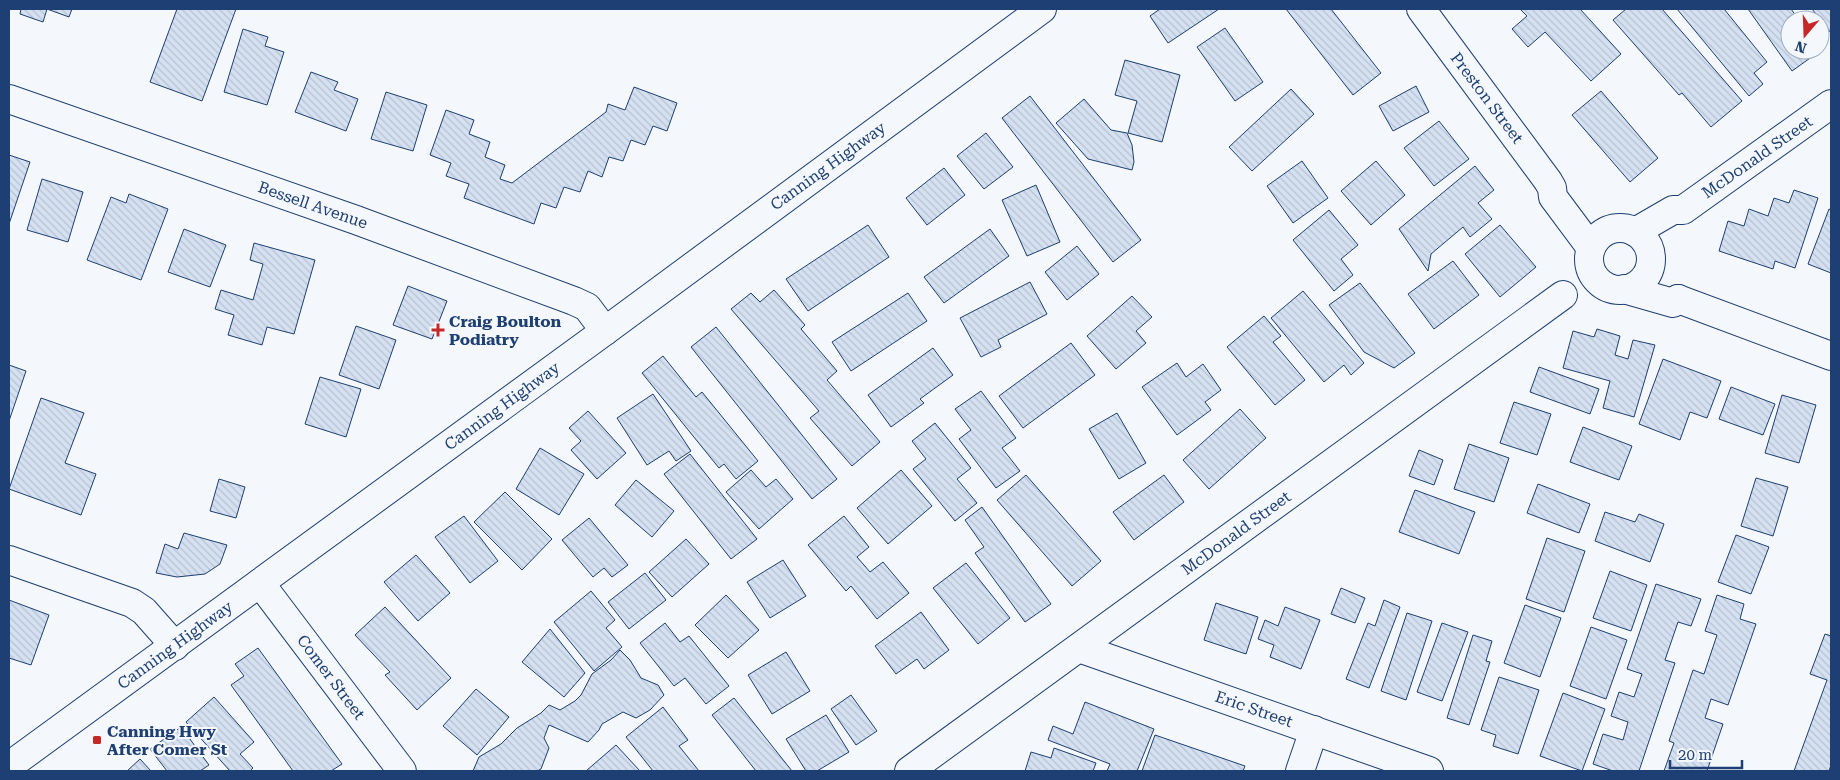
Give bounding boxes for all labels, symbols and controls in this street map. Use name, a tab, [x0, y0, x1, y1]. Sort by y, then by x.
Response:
north arrow	[1780, 10, 1830, 60]
text: N	[1793, 38, 1808, 57]
street label: Preston Street	[1447, 49, 1527, 147]
street label: McDonald Street	[1698, 112, 1816, 202]
street label: Canning Highway	[767, 118, 890, 214]
street label: Bessell Avenue	[256, 177, 370, 233]
place label: Craig Boulton Podiatry	[449, 312, 562, 349]
marker: Craig Boulton Podiatry	[431, 323, 445, 337]
street label: Canning Highway	[441, 358, 564, 454]
street label: McDonald Street	[1178, 487, 1294, 579]
street label: Canning Highway	[114, 597, 237, 693]
street label: Comer Street	[293, 631, 369, 723]
street label: Eric Street	[1213, 687, 1295, 731]
place label: Canning Hwy After Comer St	[107, 722, 228, 759]
marker: Canning Hwy After Comer St	[91, 734, 103, 746]
scale bar	[1670, 738, 1742, 770]
text: 20 m	[1678, 746, 1713, 764]

